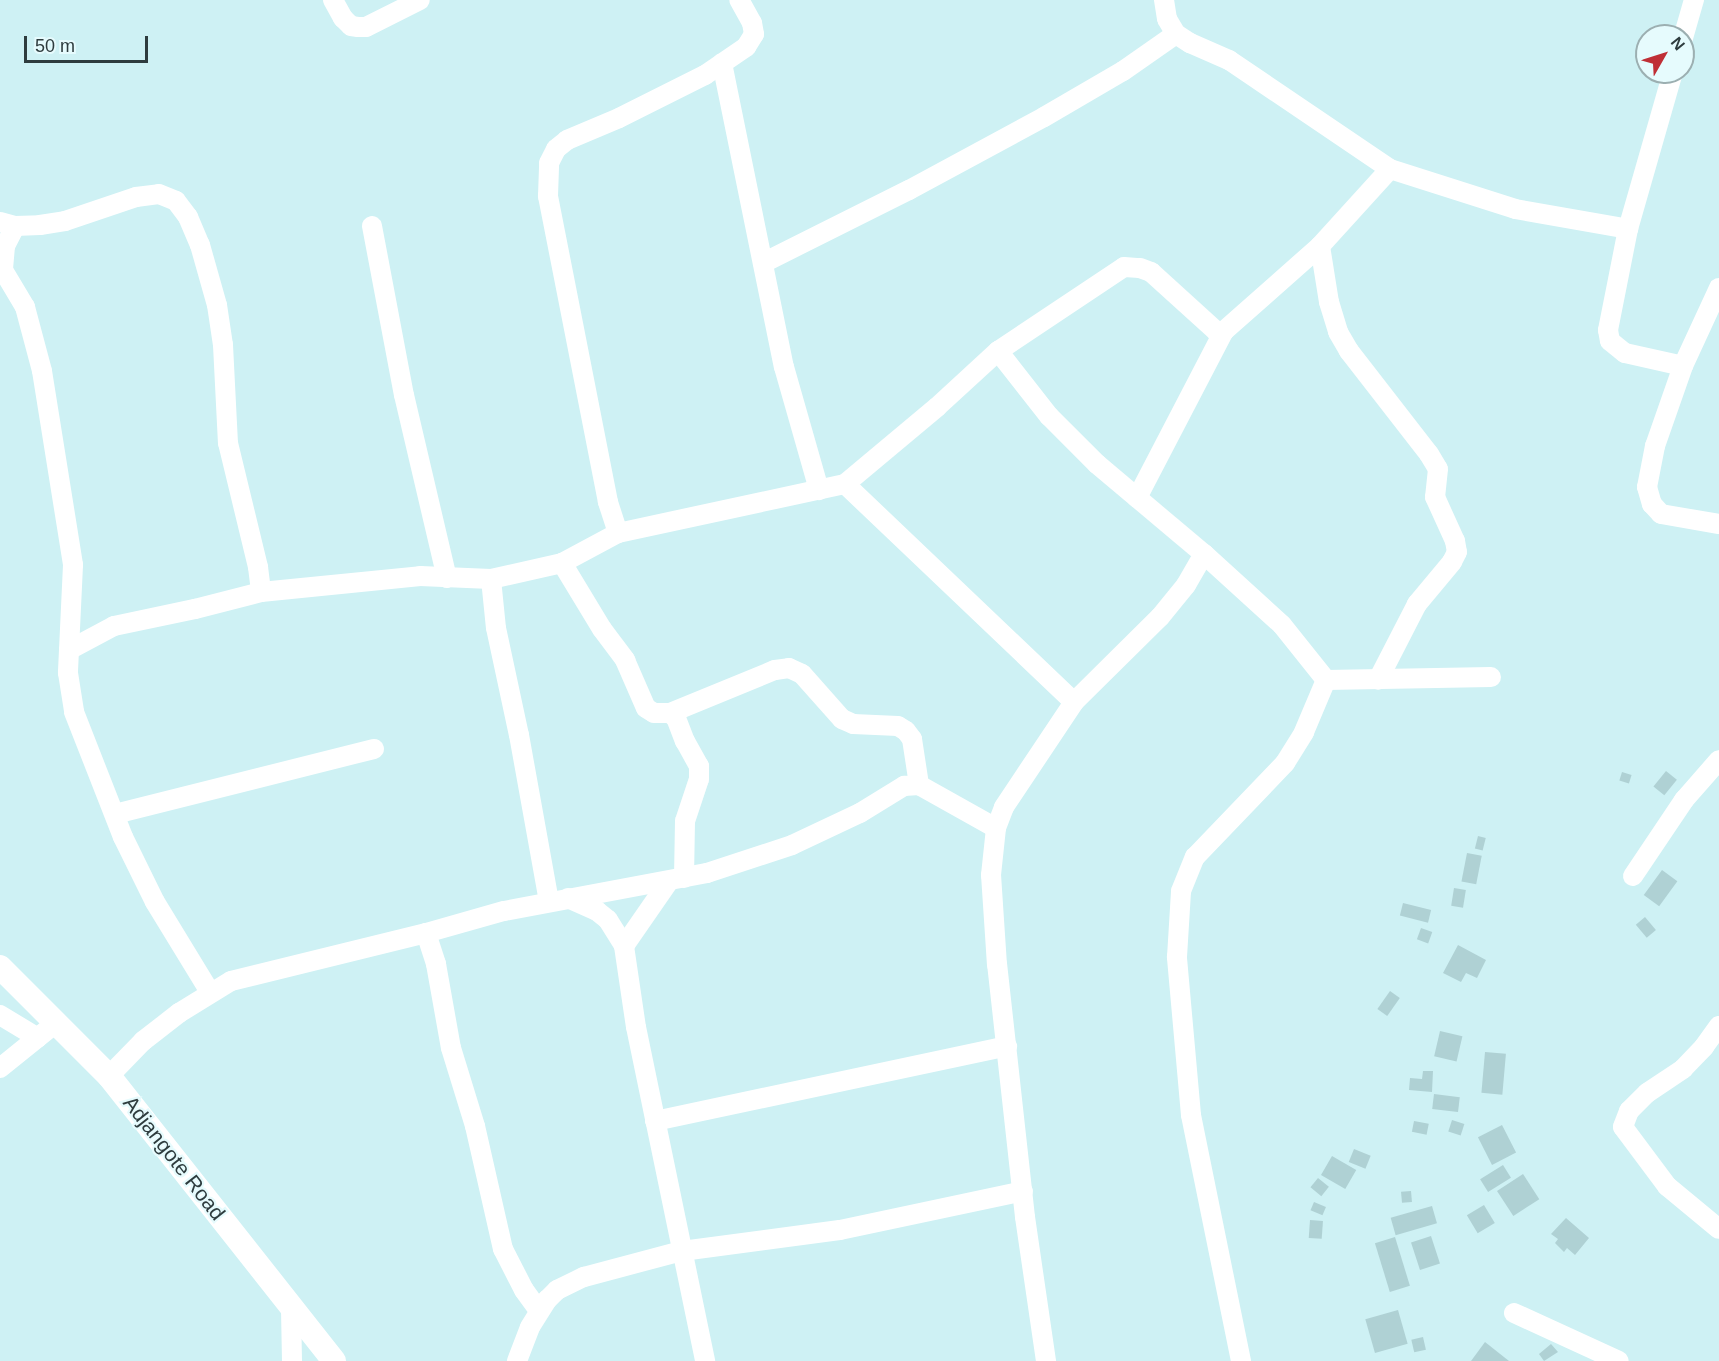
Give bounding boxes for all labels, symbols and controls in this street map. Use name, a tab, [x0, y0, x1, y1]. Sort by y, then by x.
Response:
scale bar	[27, 24, 152, 62]
north arrow	[1635, 24, 1695, 84]
text: N	[1668, 34, 1688, 53]
text: 50 m	[35, 36, 75, 56]
street label: Adjangote Road	[118, 1091, 230, 1225]

